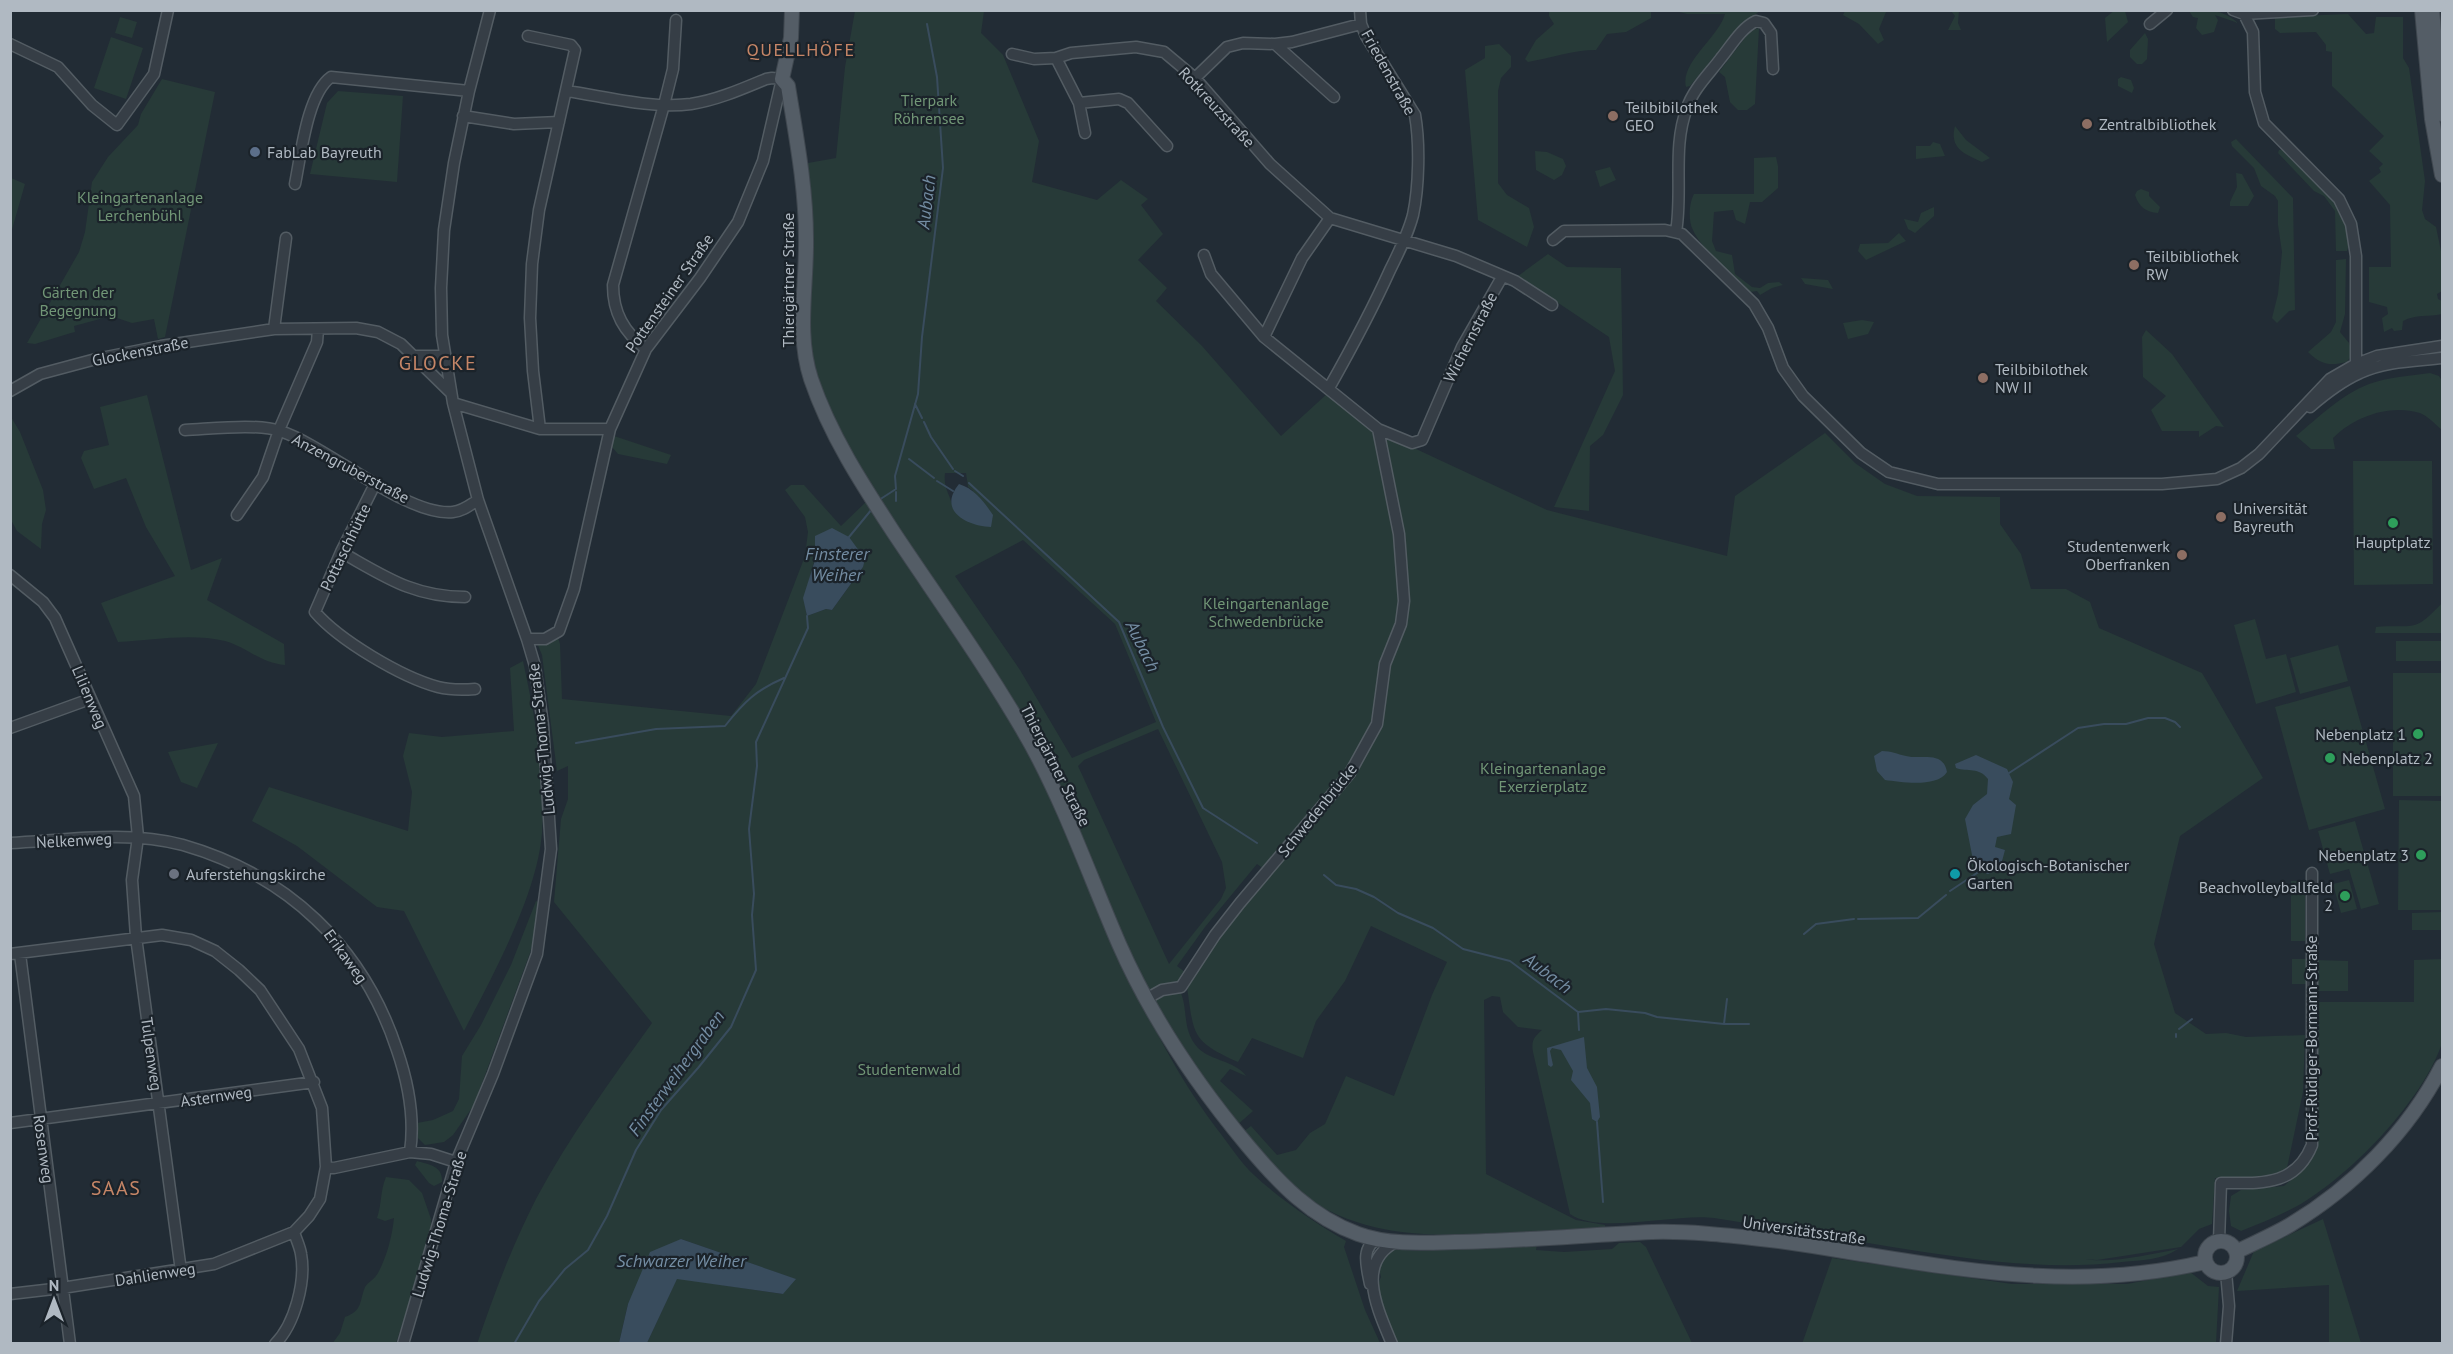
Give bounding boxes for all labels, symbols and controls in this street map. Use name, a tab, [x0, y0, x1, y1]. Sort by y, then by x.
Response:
street label: Friedenstraße	[1357, 26, 1421, 118]
district label: QUELLHÖFE	[746, 38, 856, 61]
street label: Rotkreuzstraße	[1175, 63, 1259, 151]
park label: Tierpark Röhrensee	[893, 90, 965, 128]
place label: Teilbibilothek GEO	[1625, 97, 1718, 135]
marker: Teilbibilothek GEO	[1606, 109, 1620, 123]
place label: Zentralbibliothek	[2099, 114, 2217, 134]
marker: Zentralbibliothek	[2080, 117, 2094, 131]
place label: FabLab Bayreuth	[267, 142, 382, 162]
marker: FabLab Bayreuth	[248, 145, 262, 159]
water label: Aubach	[911, 174, 941, 231]
park label: Kleingartenanlage Lerchenbühl	[77, 187, 203, 225]
street label: Thiergärtner Straße	[778, 213, 798, 347]
street label: Pottensteiner Straße	[621, 230, 717, 356]
place label: Teilbibliothek RW	[2146, 246, 2239, 284]
marker: Teilbibliothek RW	[2127, 258, 2141, 272]
park label: Gärten der Begegnung	[39, 282, 117, 320]
street label: Wichernstraße	[1439, 288, 1501, 386]
street label: Glockenstraße	[90, 332, 190, 370]
district label: GLOCKE	[399, 350, 477, 376]
place label: Teilbibilothek NW II	[1995, 359, 2088, 397]
marker: Teilbibilothek NW II	[1976, 371, 1990, 385]
street label: Anzengruberstraße	[289, 429, 413, 507]
place label: Universität Bayreuth	[2233, 498, 2308, 536]
street label: Pottaschhütte	[315, 500, 375, 594]
marker: Universität Bayreuth	[2214, 510, 2228, 524]
marker: Hauptplatz	[2386, 516, 2400, 530]
place label: Hauptplatz	[2355, 532, 2431, 552]
place label: Studentenwerk Oberfranken	[2067, 536, 2170, 574]
water label: Finsterer Weiher	[805, 542, 870, 586]
marker: Studentenwerk Oberfranken	[2175, 548, 2189, 562]
park label: Kleingartenanlage Schwedenbrücke	[1203, 593, 1329, 631]
water label: Aubach	[1120, 616, 1165, 675]
street label: Lilienweg	[68, 662, 112, 732]
street label: Ludwig-Thoma-Straße	[523, 662, 559, 816]
street label: Thiergärtner Straße	[1016, 700, 1096, 830]
place label: Nebenplatz 1	[2315, 724, 2406, 744]
marker: Nebenplatz 1	[2411, 727, 2425, 741]
place label: Nebenplatz 2	[2342, 748, 2433, 768]
marker: Nebenplatz 2	[2323, 751, 2337, 765]
park label: Kleingartenanlage Exerzierplatz	[1480, 758, 1606, 796]
street label: Schwedenbrücke	[1273, 759, 1361, 861]
street label: Nelkenweg	[35, 828, 113, 852]
place label: Nebenplatz 3	[2318, 845, 2409, 865]
marker: Nebenplatz 3	[2414, 848, 2428, 862]
place label: Ökologisch-Botanischer Garten	[1967, 855, 2130, 893]
place label: Auferstehungskirche	[186, 864, 326, 884]
marker: Auferstehungskirche	[167, 867, 181, 881]
marker: Ökologisch-Botanischer Garten	[1948, 867, 1962, 881]
place label: Beachvolleyballfeld 2	[2199, 877, 2333, 915]
marker: Beachvolleyballfeld 2	[2338, 889, 2352, 903]
street label: Erikaweg	[320, 925, 372, 987]
street label: Prof.-Rüdiger-Bormann-Straße	[2301, 935, 2321, 1141]
water label: Aubach	[1519, 947, 1577, 999]
water label: Finsterweihergraben	[623, 1006, 729, 1140]
street label: Tulpenweg	[137, 1016, 167, 1092]
park label: Studentenwald	[857, 1059, 961, 1079]
street label: Asternweg	[179, 1081, 253, 1111]
street label: Rosenweg	[29, 1113, 59, 1185]
street label: Ludwig-Thoma-Straße	[407, 1148, 471, 1300]
district label: SAAS	[91, 1175, 141, 1201]
street label: Universitätsstraße	[1741, 1211, 1867, 1249]
water label: Schwarzer Weiher	[616, 1249, 747, 1272]
street label: Dahlienweg	[113, 1258, 197, 1290]
north arrow	[24, 1270, 84, 1330]
text: N	[49, 1275, 59, 1295]

